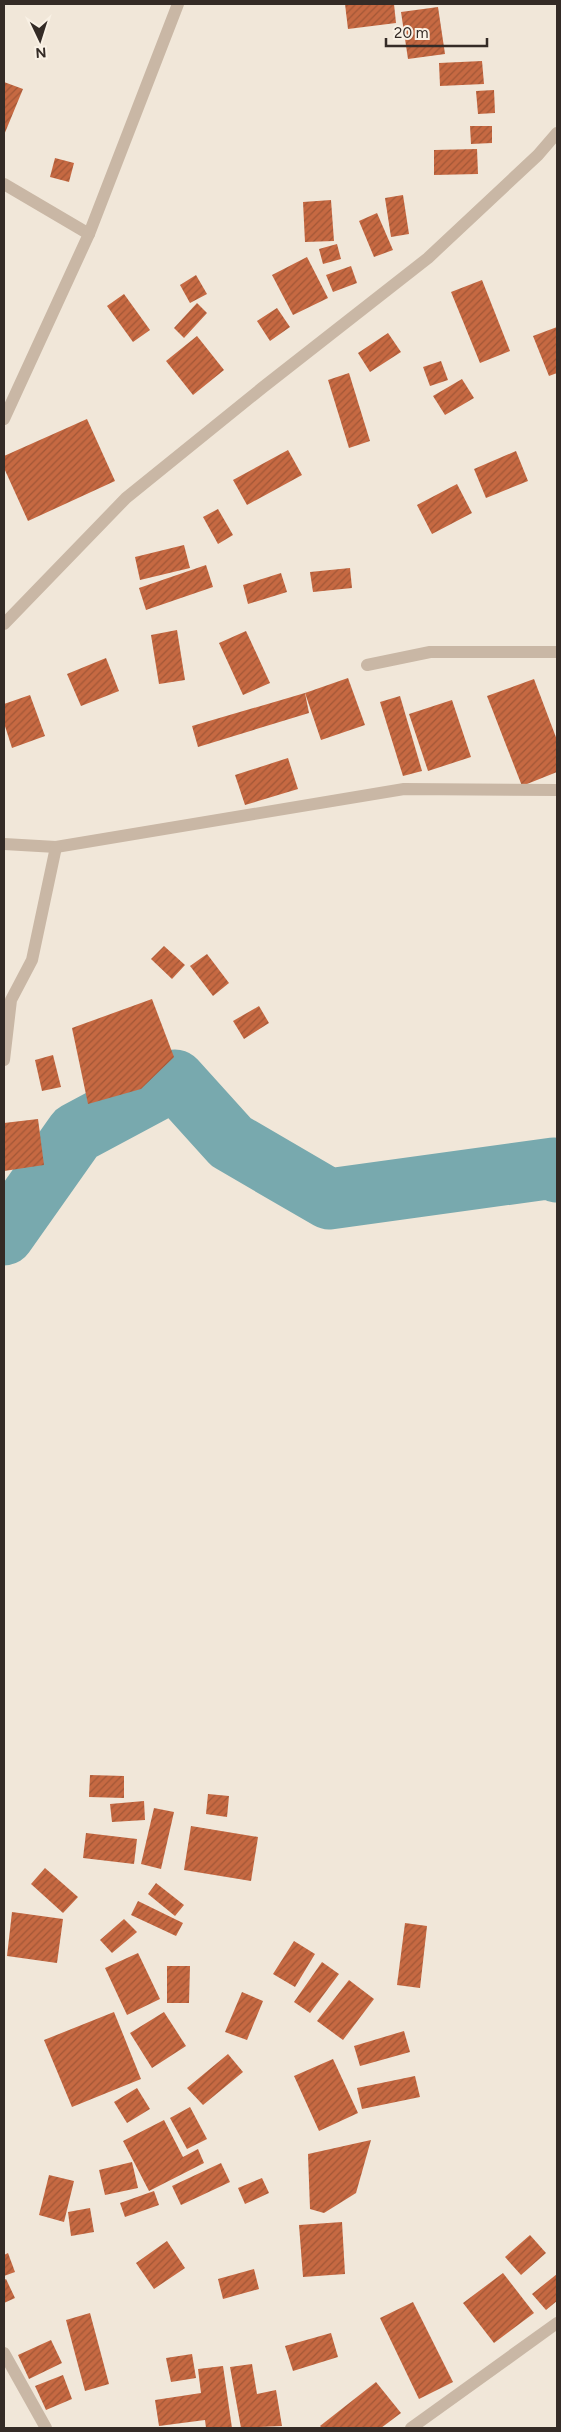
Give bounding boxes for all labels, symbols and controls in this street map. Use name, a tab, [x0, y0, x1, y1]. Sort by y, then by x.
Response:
north arrow	[15, 15, 65, 65]
scale bar	[386, 15, 487, 47]
text: 20 m	[394, 24, 428, 42]
text: N	[35, 44, 47, 61]

